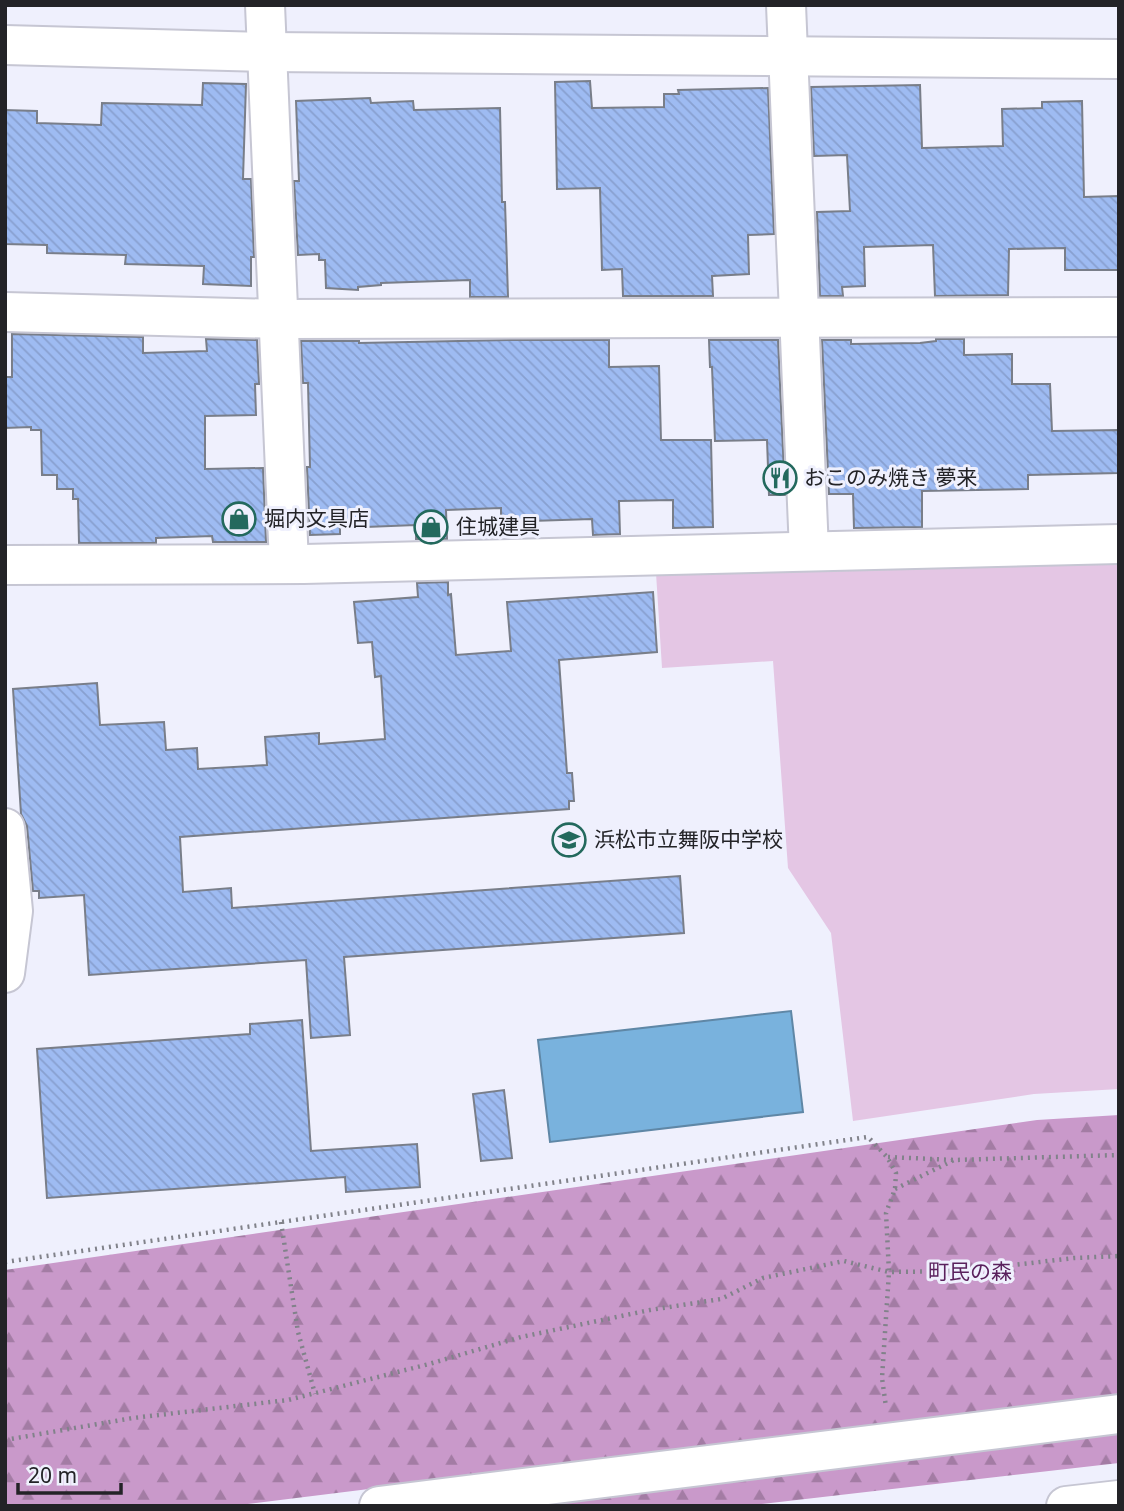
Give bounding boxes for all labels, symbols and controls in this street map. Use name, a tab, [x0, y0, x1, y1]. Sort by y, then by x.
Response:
restaurant icon: おこのみ焼き 夢来	[761, 459, 799, 497]
place label: おこのみ焼き 夢来	[804, 463, 977, 491]
shop icon: 堀内文具店	[220, 500, 258, 538]
place label: 堀内文具店	[264, 504, 369, 532]
shop icon: 住城建具	[412, 508, 450, 546]
place label: 住城建具	[456, 512, 540, 540]
school or university icon: 浜松市立舞阪中学校	[550, 821, 588, 859]
place label: 浜松市立舞阪中学校	[594, 825, 783, 853]
park label: 町民の森	[928, 1257, 1012, 1285]
scale bar	[18, 1452, 121, 1496]
text: 20 m	[28, 1461, 77, 1489]

